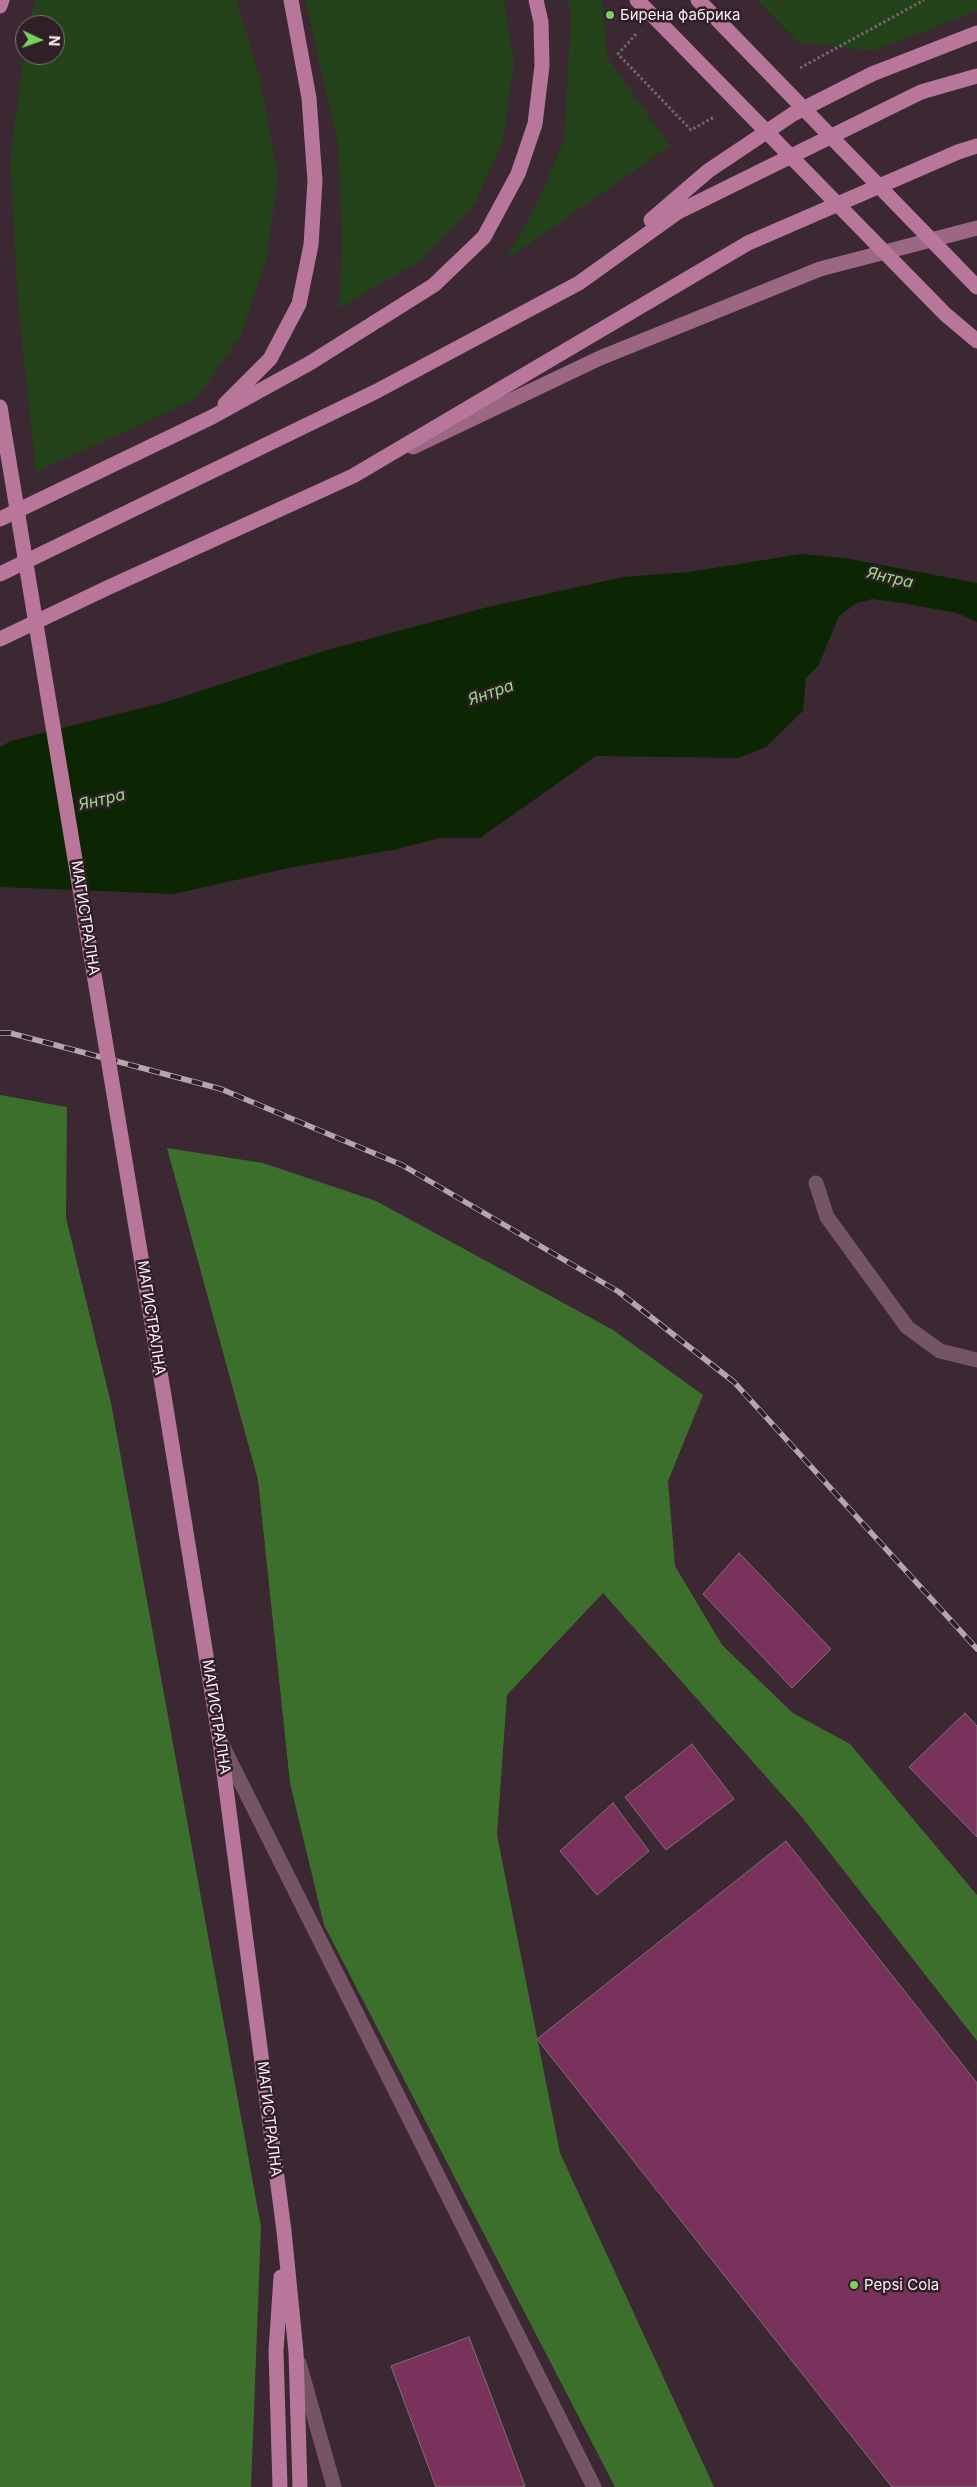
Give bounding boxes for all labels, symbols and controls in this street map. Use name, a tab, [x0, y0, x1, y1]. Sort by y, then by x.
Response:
place label: Бирена фабрика	[620, 6, 740, 24]
marker: Бирена фабрика	[604, 9, 616, 21]
north arrow	[15, 15, 65, 65]
text: N	[46, 35, 63, 47]
water label: Янтра	[865, 563, 915, 593]
water label: Янтра	[466, 676, 516, 710]
water label: Янтра	[77, 785, 127, 815]
street label: МАГИСТРАЛНА	[67, 859, 103, 977]
street label: МАГИСТРАЛНА	[133, 1259, 169, 1377]
street label: МАГИСТРАЛНА	[198, 1658, 234, 1776]
street label: МАГИСТРАЛНА	[253, 2060, 285, 2178]
place label: Pepsi Cola	[864, 2276, 939, 2294]
marker: Pepsi Cola	[848, 2279, 860, 2291]

